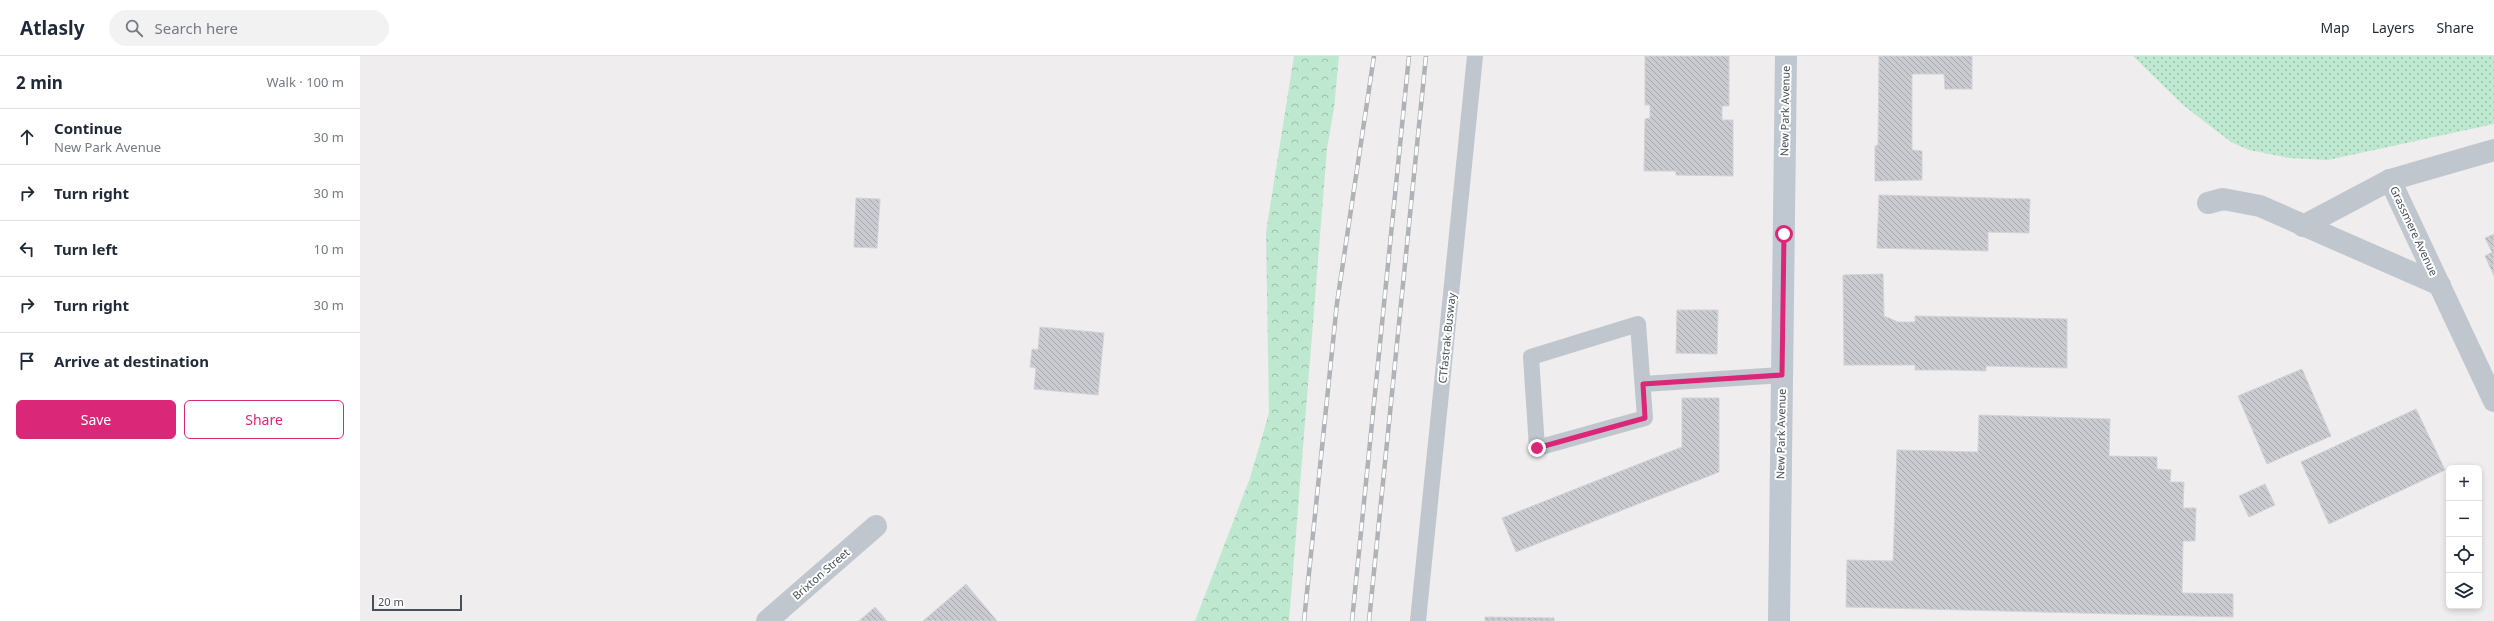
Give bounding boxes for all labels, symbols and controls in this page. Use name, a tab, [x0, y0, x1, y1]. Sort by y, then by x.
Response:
search box	[109, 10, 389, 46]
text: Atlasly	[20, 15, 85, 41]
icon: search	[123, 17, 145, 39]
text: Search here	[155, 18, 238, 38]
text: Map	[2321, 18, 2350, 37]
text: Layers	[2372, 18, 2414, 37]
text: Share	[2436, 18, 2474, 37]
street label: New Park Avenue	[1776, 66, 1793, 156]
text: 2 min	[16, 71, 63, 94]
text: Walk · 100 m	[266, 73, 344, 91]
text: Continue	[54, 118, 122, 138]
icon: ahead	[16, 126, 38, 148]
text: 30 m	[314, 128, 344, 146]
text: New Park Avenue	[54, 138, 161, 156]
icon: right	[16, 182, 38, 204]
text: Turn right	[54, 183, 129, 203]
street label: Grassmere Avenue	[2387, 183, 2442, 278]
text: 30 m	[314, 184, 344, 202]
route start	[1775, 225, 1793, 243]
icon: left	[16, 238, 38, 260]
text: Turn left	[54, 239, 118, 259]
text: 10 m	[314, 240, 344, 258]
street label: CTfastrak Busway	[1434, 291, 1459, 384]
icon: right	[16, 294, 38, 316]
text: Turn right	[54, 295, 129, 315]
text: 30 m	[314, 296, 344, 314]
icon: arrive	[16, 350, 38, 372]
text: Arrive at destination	[54, 351, 209, 371]
street label: New Park Avenue	[1772, 389, 1789, 479]
button: Save	[16, 400, 176, 439]
button: Share	[184, 400, 344, 439]
route end	[1528, 439, 1546, 457]
map controls	[2446, 465, 2482, 609]
button: +	[2446, 465, 2482, 501]
button: −	[2446, 501, 2482, 537]
button: locate	[2446, 537, 2482, 573]
street label: Brixton Street	[789, 545, 853, 603]
button: layers	[2446, 573, 2482, 609]
scale bar	[372, 593, 462, 612]
text: 20 m	[378, 594, 404, 609]

